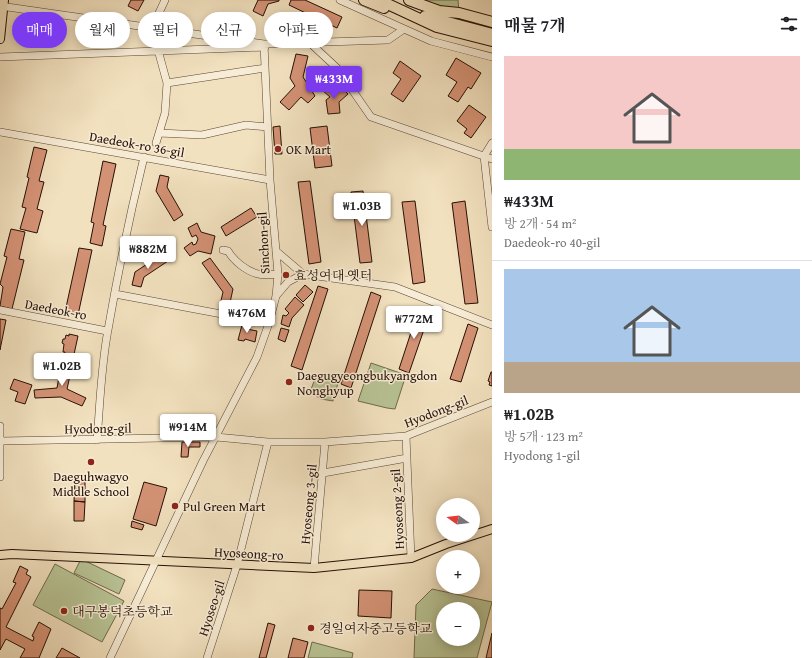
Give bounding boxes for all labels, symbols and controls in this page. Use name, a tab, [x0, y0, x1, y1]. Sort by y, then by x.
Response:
chip: 매매	[12, 12, 67, 48]
chip: 월세	[75, 12, 130, 48]
chip: 필터	[138, 12, 193, 48]
chip: 신규	[201, 12, 256, 48]
chip: 아파트	[264, 12, 333, 48]
text: 매물 7개	[504, 12, 566, 37]
icon: filters	[778, 13, 800, 35]
pin: ₩433M	[306, 66, 362, 100]
text: ₩433M	[315, 69, 353, 88]
icon: home	[616, 82, 688, 154]
street label: Daedeok-ro 36-gil	[88, 127, 186, 162]
place label: OK Mart	[286, 140, 332, 159]
marker: OK Mart	[273, 144, 283, 154]
text: ₩433M	[504, 188, 554, 213]
pin: ₩1.03B	[329, 193, 395, 227]
text: ₩1.03B	[343, 196, 381, 215]
street label: Sinchon-gil	[252, 211, 275, 275]
text: 방 2개 · 54 m²	[504, 214, 577, 233]
text: Daedeok-ro 40-gil	[504, 233, 600, 252]
pin: ₩882M	[120, 236, 176, 270]
text: ₩882M	[129, 239, 167, 258]
place label: 효성여대 옛터	[294, 266, 372, 285]
marker: 효성여대 옛터	[281, 270, 291, 280]
street label: Daedeok-ro	[23, 294, 89, 325]
icon: home	[616, 295, 688, 367]
pin: ₩476M	[219, 300, 275, 334]
text: ₩476M	[228, 303, 266, 322]
pin: ₩772M	[386, 306, 442, 340]
text: ₩772M	[395, 309, 433, 328]
pin: ₩1.02B	[29, 353, 95, 387]
text: ₩1.02B	[43, 356, 81, 375]
place label: Daegugyeongbukyangdon Nonghyup	[297, 366, 438, 400]
marker: Daegugyeongbukyangdon Nonghyup	[284, 377, 294, 387]
street label: Hyodong-gil	[401, 390, 471, 432]
text: ₩1.02B	[504, 401, 555, 426]
pin: ₩914M	[160, 414, 216, 448]
text: ₩914M	[169, 417, 207, 436]
street label: Hyodong-gil	[64, 418, 132, 439]
text: 방 5개 · 123 m²	[504, 427, 583, 446]
text: Hyodong 1-gil	[504, 446, 580, 465]
marker: Daeguhwagyo Middle School	[86, 457, 96, 467]
street label: Hyoseong 3-gil	[296, 463, 321, 545]
place label: Daeguhwagyo Middle School	[53, 467, 130, 501]
street label: Hyoseong 2-gil	[386, 468, 409, 550]
place label: Pul Green Mart	[183, 497, 266, 516]
north arrow	[436, 498, 480, 542]
map controls	[436, 498, 480, 646]
marker: Pul Green Mart	[170, 501, 180, 511]
street label: Hyoseong-ro	[214, 542, 284, 565]
button: +	[436, 550, 480, 594]
street label: Hyoseo-gil	[194, 578, 230, 638]
place label: 대구봉덕초등학교	[72, 602, 173, 621]
button: −	[436, 602, 480, 646]
marker: 대구봉덕초등학교	[59, 606, 69, 616]
place label: 경일여자중고등학교	[319, 619, 432, 638]
marker: 경일여자중고등학교	[306, 623, 316, 633]

